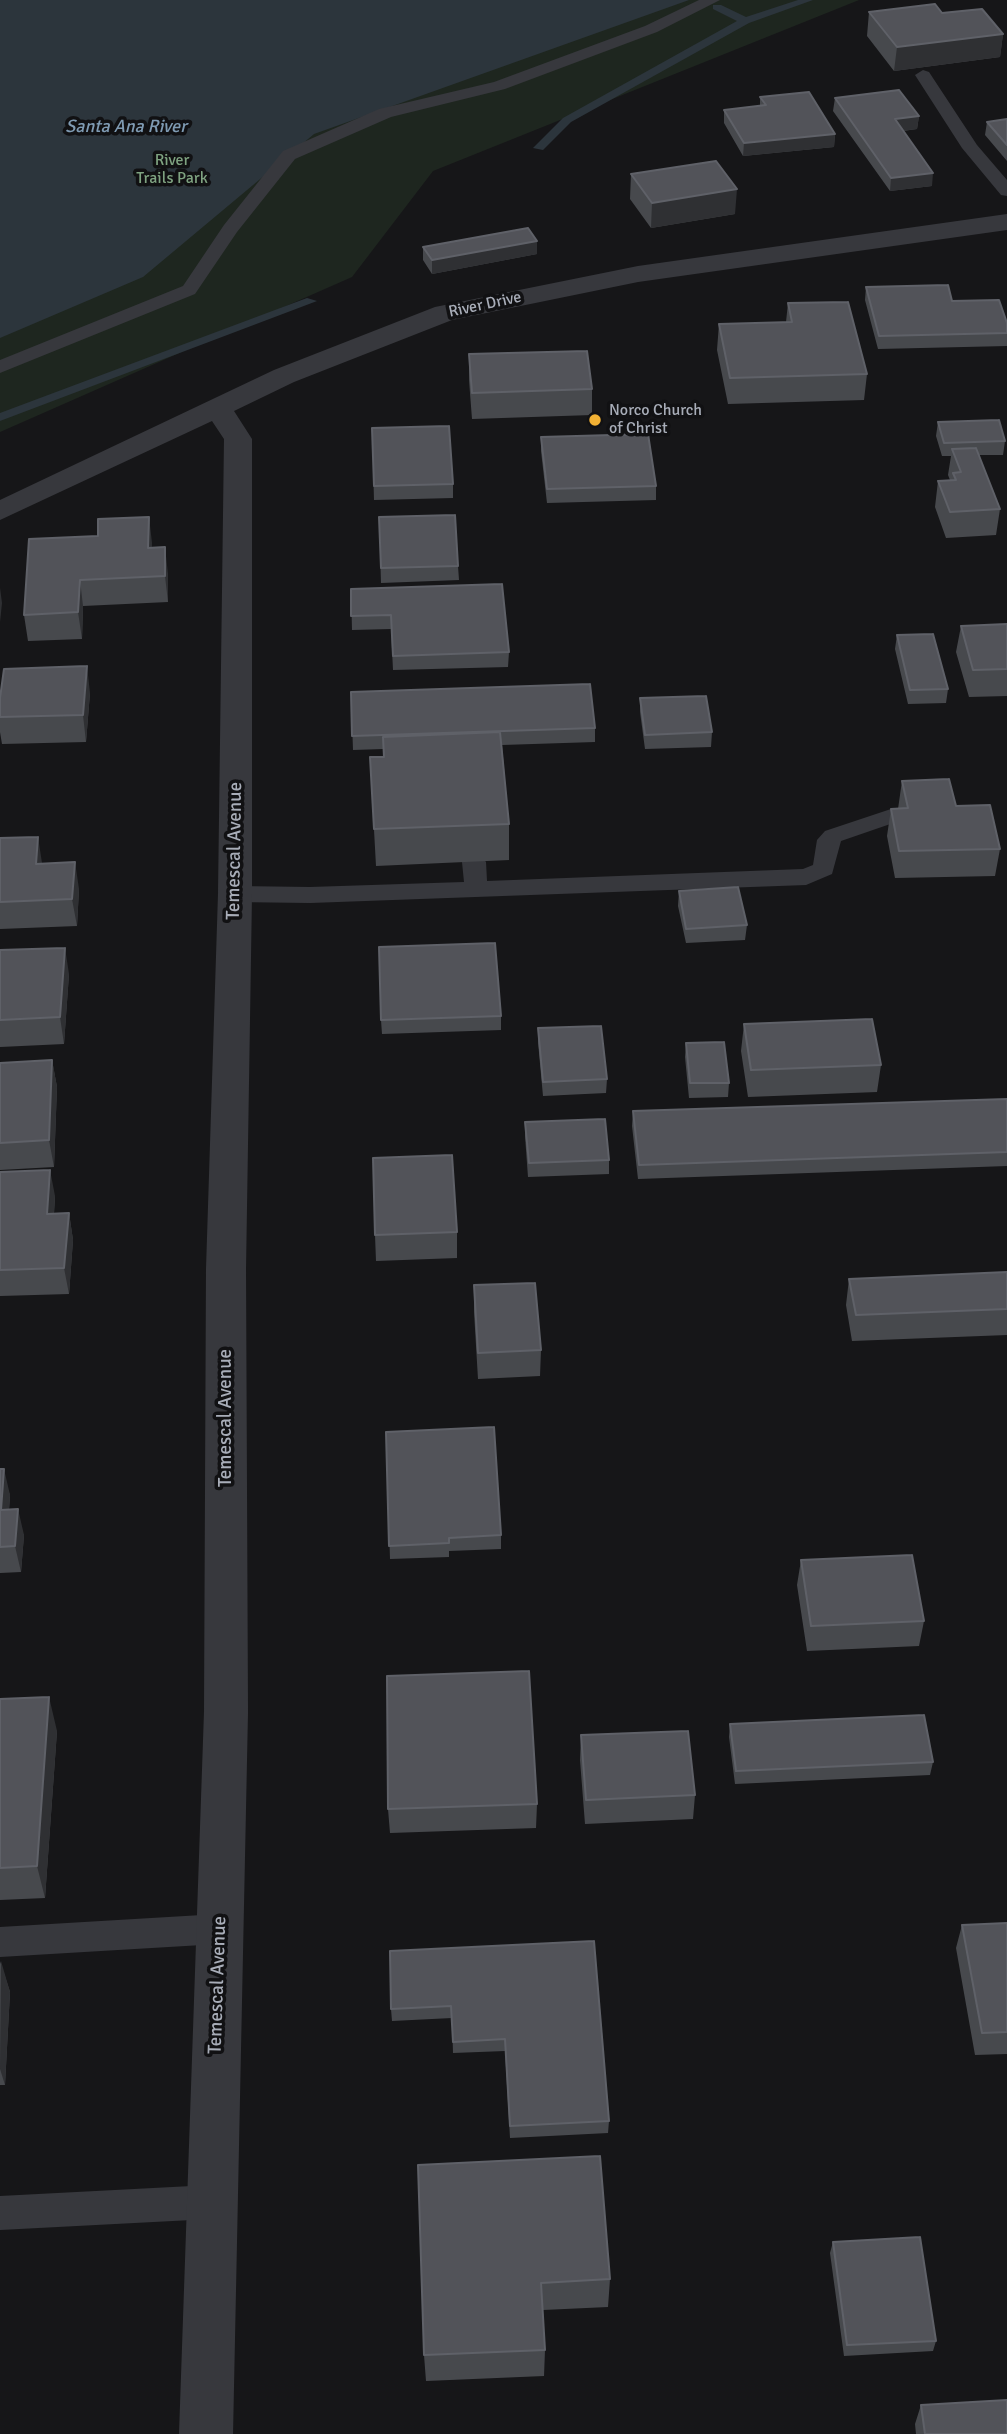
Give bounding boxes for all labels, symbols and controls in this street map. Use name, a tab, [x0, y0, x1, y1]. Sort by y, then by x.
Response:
water label: Santa Ana River	[65, 116, 187, 138]
park label: River Trails Park	[136, 151, 208, 189]
street label: River Drive	[447, 288, 523, 322]
place label: Norco Church of Christ	[609, 401, 702, 439]
marker: Norco Church of Christ	[587, 412, 603, 428]
street label: Temescal Avenue	[222, 782, 248, 920]
street label: Temescal Avenue	[215, 1349, 237, 1487]
street label: Temescal Avenue	[204, 1916, 232, 2054]

